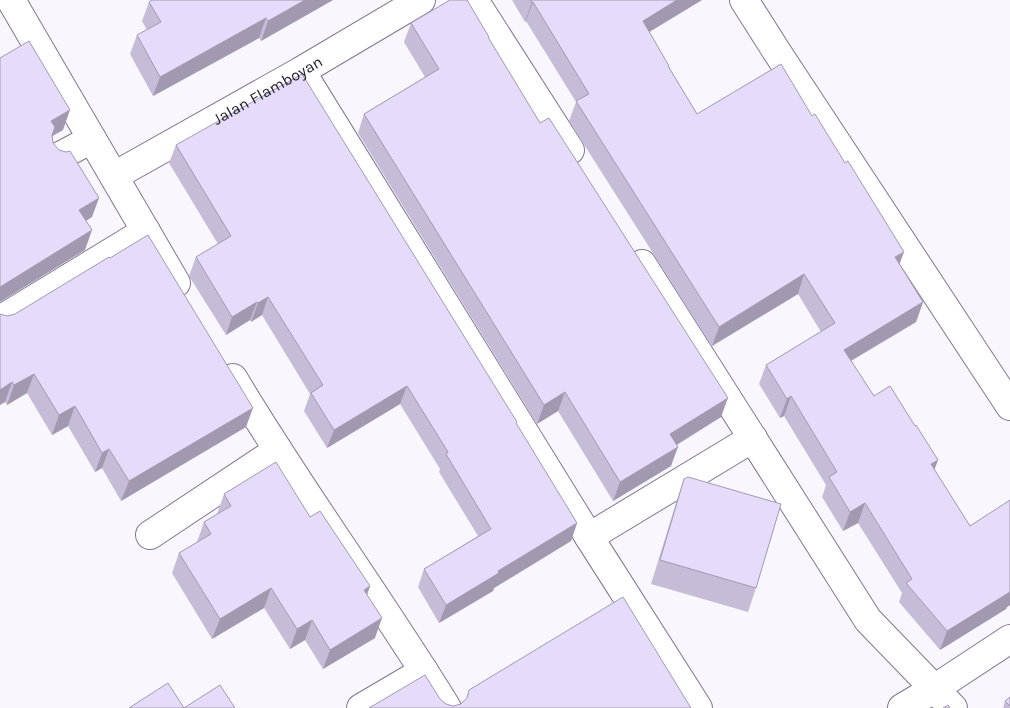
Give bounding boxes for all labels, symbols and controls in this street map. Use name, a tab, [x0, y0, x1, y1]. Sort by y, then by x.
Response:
street label: Jalan Flamboyan	[209, 52, 326, 129]

